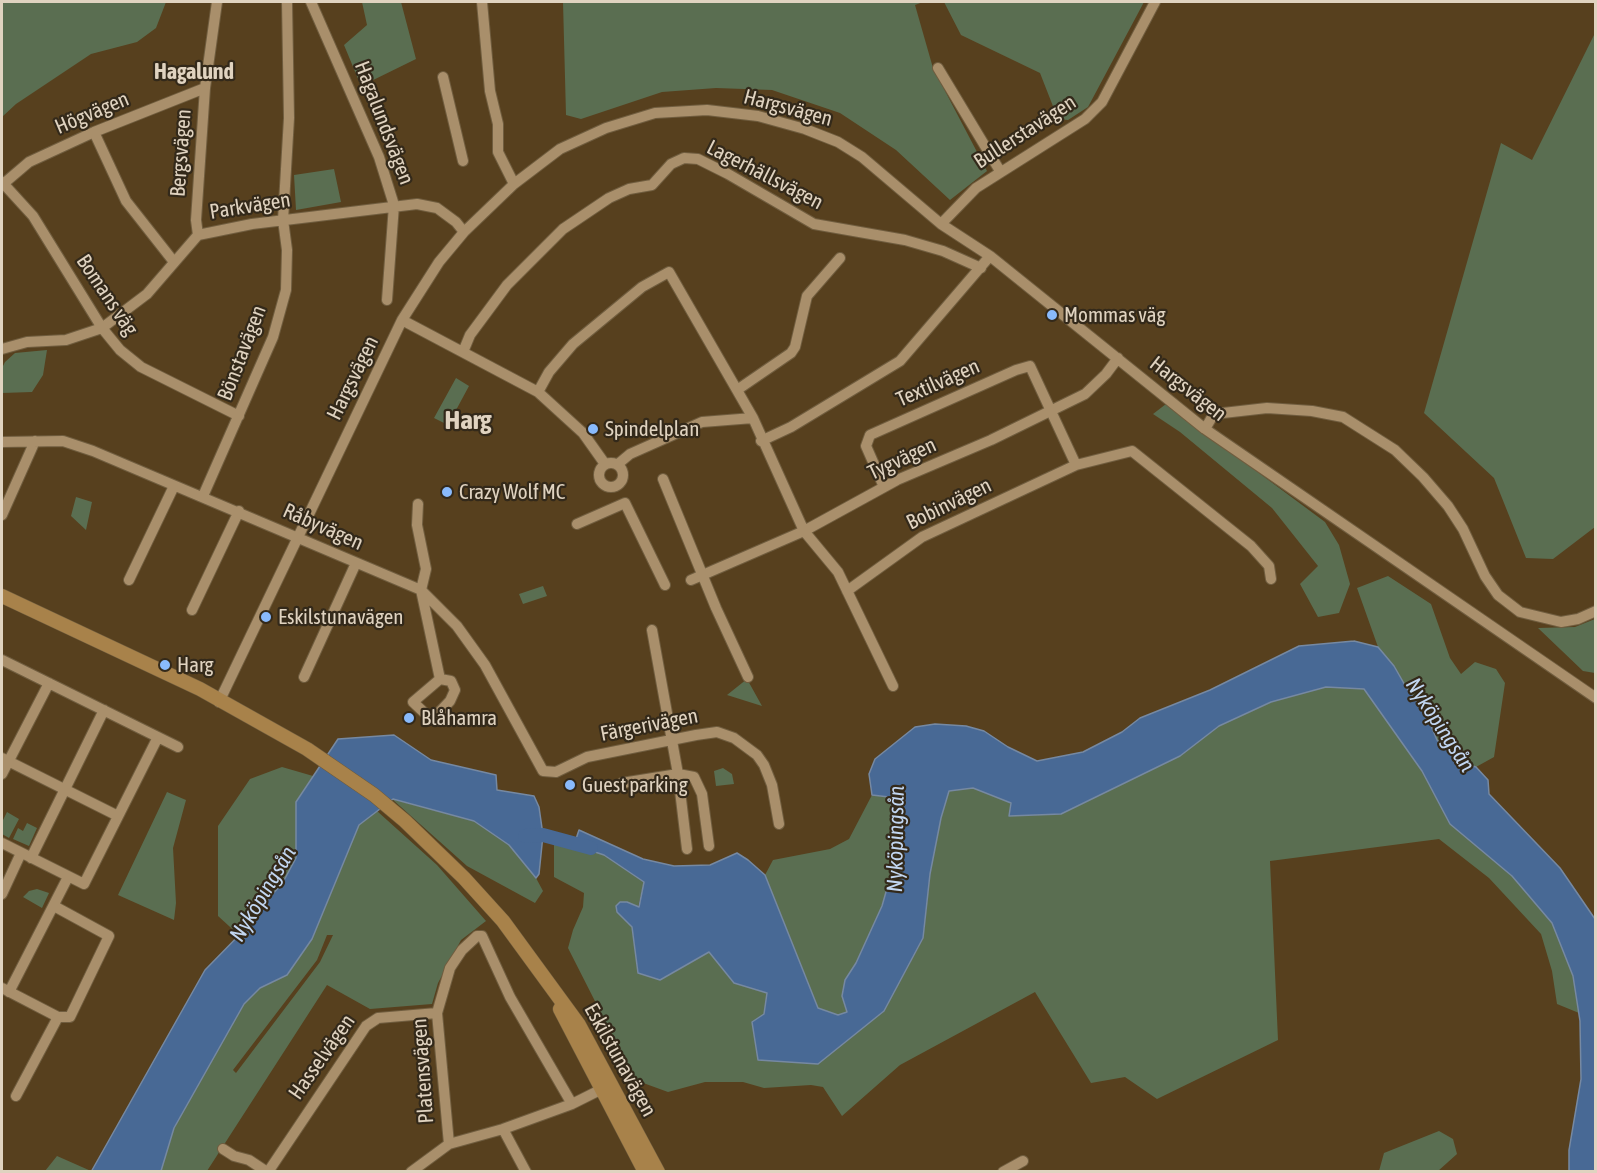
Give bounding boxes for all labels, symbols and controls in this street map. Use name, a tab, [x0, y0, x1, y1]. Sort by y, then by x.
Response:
street label: Hagalundsvägen	[349, 58, 419, 188]
district label: Hagalund	[154, 59, 234, 85]
street label: Hargsvägen	[741, 84, 835, 132]
street label: Högvägen	[51, 86, 133, 140]
street label: Bullerstavägen	[969, 90, 1081, 174]
street label: Bergsvägen	[165, 108, 197, 198]
street label: Lagerhällsvägen	[703, 135, 827, 215]
street label: Parkvägen	[208, 187, 292, 225]
street label: Bomans väg	[71, 250, 143, 340]
street label: Bönstavägen	[212, 302, 272, 404]
place label: Mommas väg	[1064, 302, 1165, 328]
marker: Mommas väg	[1045, 308, 1059, 322]
street label: Hargsvägen	[322, 332, 384, 424]
street label: Hargsvägen	[1145, 351, 1231, 427]
street label: Textilvägen	[892, 353, 984, 413]
district label: Harg	[444, 404, 492, 436]
place label: Spindelplan	[605, 416, 699, 442]
marker: Spindelplan	[586, 422, 600, 436]
street label: Tygvägen	[864, 432, 940, 486]
street label: Bobinvägen	[902, 473, 996, 535]
place label: Crazy Wolf MC	[459, 479, 565, 505]
marker: Crazy Wolf MC	[440, 485, 454, 499]
street label: Råbyvägen	[279, 498, 367, 556]
place label: Eskilstunavägen	[278, 604, 403, 630]
marker: Eskilstunavägen	[259, 610, 273, 624]
place label: Harg	[177, 652, 214, 678]
marker: Harg	[158, 658, 172, 672]
water label: Nyköpingsån	[1400, 673, 1480, 777]
street label: Färgerivägen	[598, 703, 700, 747]
place label: Blåhamra	[421, 705, 497, 731]
marker: Blåhamra	[402, 711, 416, 725]
place label: Guest parking	[582, 772, 688, 798]
marker: Guest parking	[563, 778, 577, 792]
water label: Nyköpingsån	[882, 785, 910, 893]
water label: Nyköpingsån	[224, 841, 302, 947]
street label: Eskilstunavägen	[579, 999, 661, 1121]
street label: Hasselvägen	[284, 1010, 360, 1104]
street label: Platensvägen	[407, 1018, 439, 1124]

